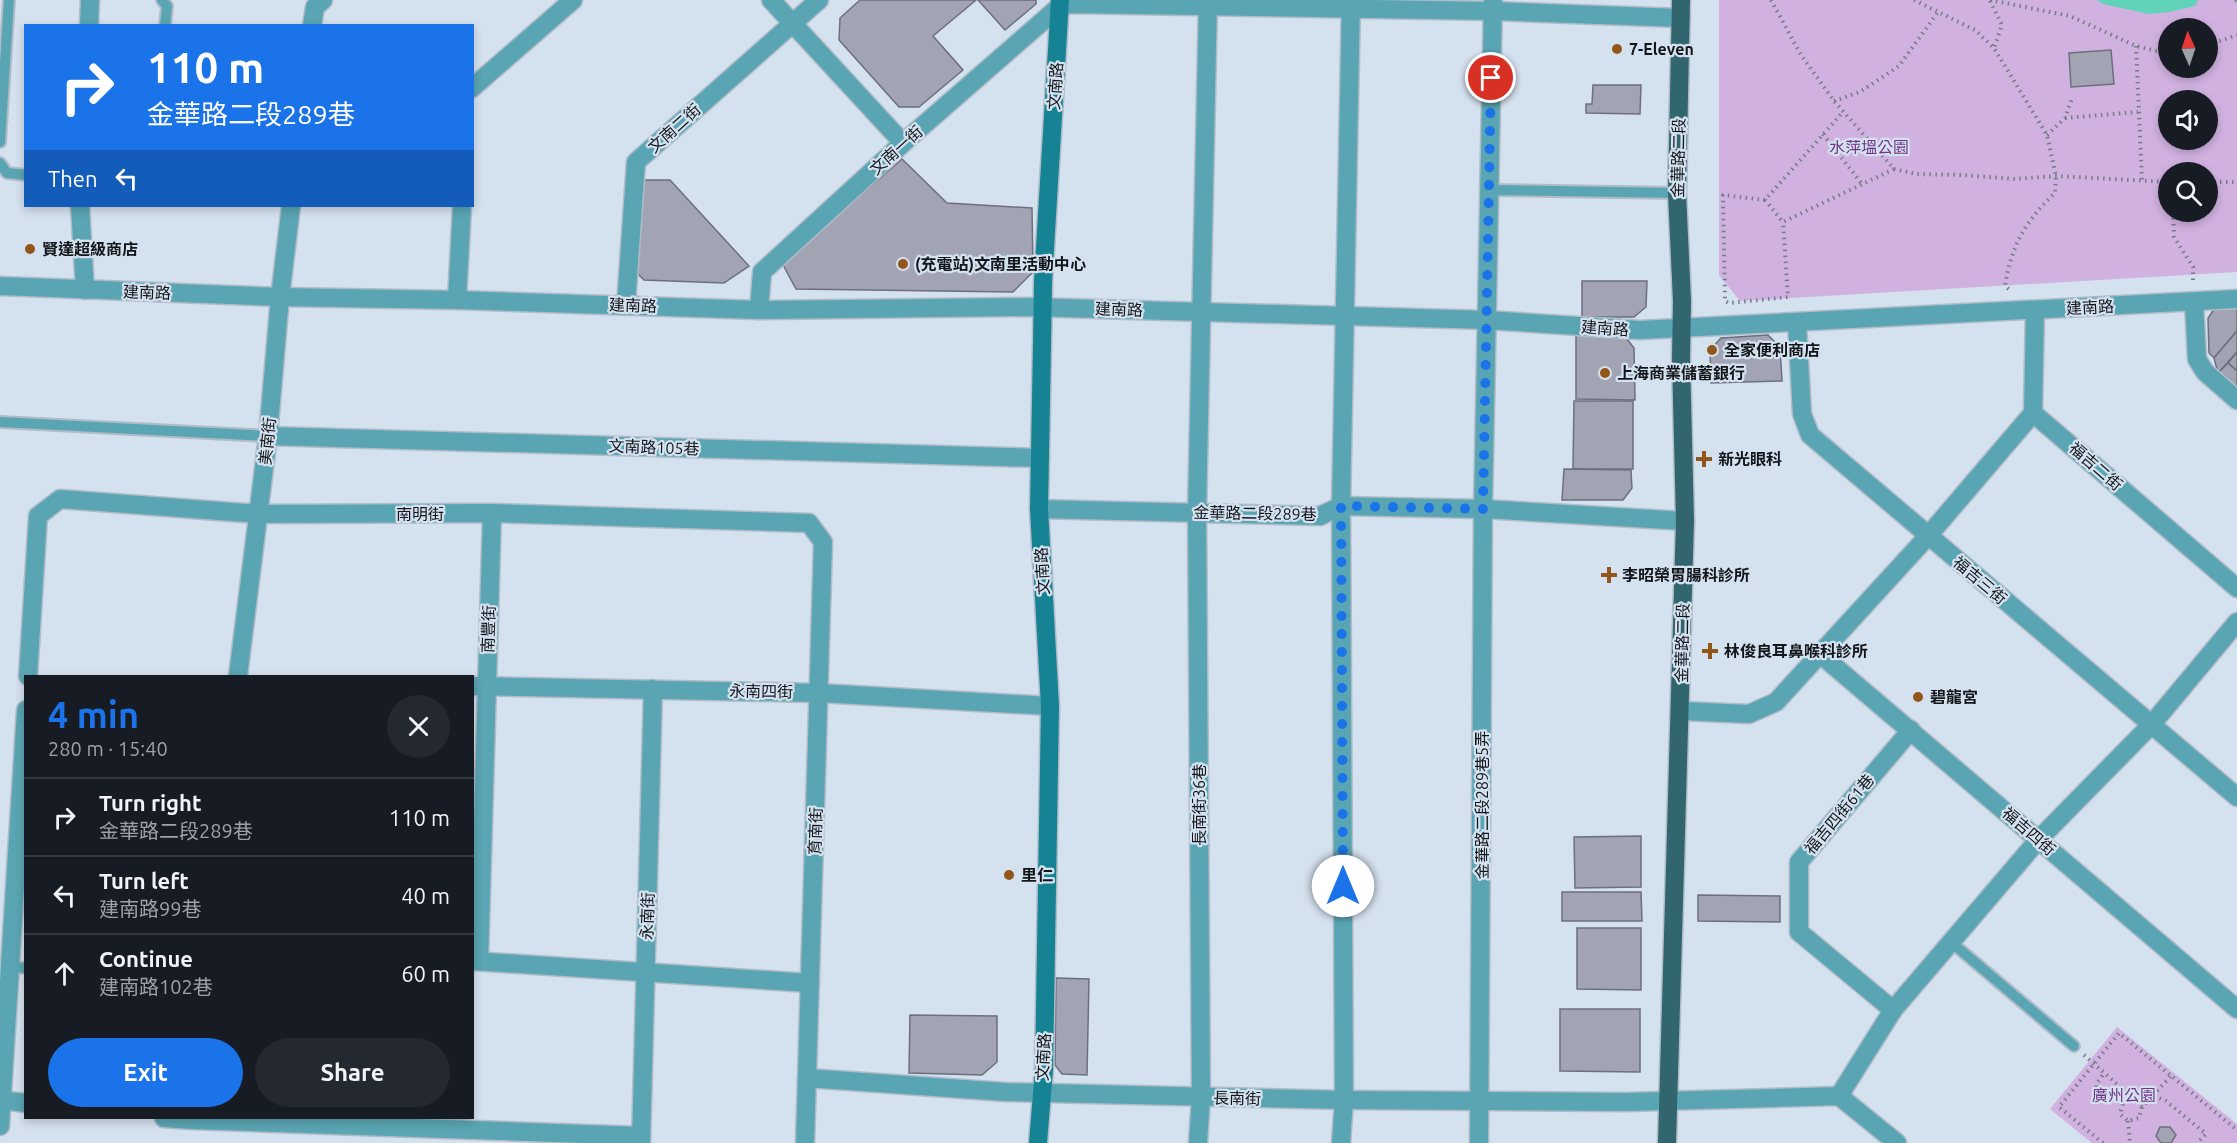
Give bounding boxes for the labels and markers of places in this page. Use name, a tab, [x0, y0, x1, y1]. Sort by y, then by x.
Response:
place label: 7-Eleven	[1629, 40, 1694, 58]
marker: 7-Eleven	[1610, 42, 1624, 56]
pin	[1465, 52, 1516, 103]
place label: 賢達超級商店	[42, 240, 138, 258]
marker: 賢達超級商店	[23, 242, 37, 256]
place label: (充電站)文南里活動中心	[915, 255, 1086, 274]
marker: (充電站)文南里活動中心	[896, 257, 910, 271]
place label: 全家便利商店	[1724, 341, 1820, 359]
marker: 全家便利商店	[1705, 343, 1719, 357]
place label: 上海商業儲蓄銀行	[1617, 364, 1745, 382]
marker: 上海商業儲蓄銀行	[1598, 366, 1612, 380]
marker: 新光眼科	[1695, 450, 1713, 468]
place label: 新光眼科	[1718, 450, 1782, 468]
marker: 李昭榮胃腸科診所	[1600, 566, 1618, 584]
place label: 李昭榮胃腸科診所	[1622, 566, 1750, 584]
marker: 林俊良耳鼻喉科診所	[1701, 642, 1719, 660]
place label: 林俊良耳鼻喉科診所	[1724, 642, 1868, 660]
place label: 碧龍宮	[1930, 688, 1978, 706]
marker: 碧龍宮	[1911, 690, 1925, 704]
place label: 里仁	[1021, 866, 1053, 884]
marker: 里仁	[1002, 868, 1016, 882]

